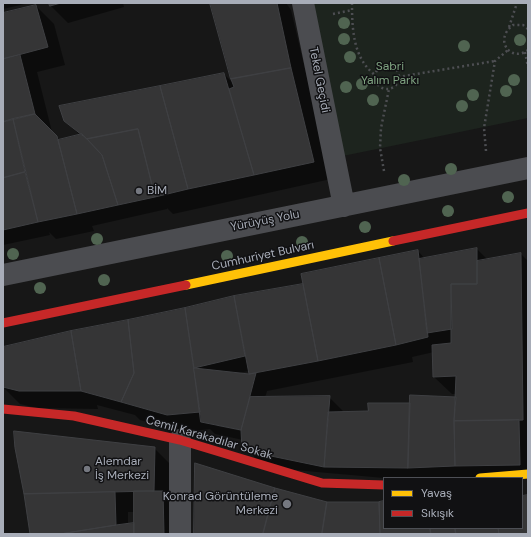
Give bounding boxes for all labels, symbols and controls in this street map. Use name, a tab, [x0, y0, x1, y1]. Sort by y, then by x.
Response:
street label: Tekel Geçidi	[306, 46, 332, 114]
park label: Sabri Yalım Parkı	[361, 60, 419, 88]
place label: BİM	[147, 184, 167, 198]
marker: BİM	[134, 186, 144, 196]
street label: Yürüyüş Yolu	[229, 207, 301, 235]
street label: Cumhuriyet Bulvarı	[210, 238, 316, 274]
street label: Cemil Karakadılar Sokak	[144, 413, 274, 463]
place label: Alemdar İş Merkezi	[95, 455, 149, 483]
marker: Alemdar İş Merkezi	[82, 464, 92, 474]
legend	[383, 477, 523, 529]
text: Yavaş	[421, 485, 452, 501]
place label: Konrad Görüntüleme Merkezi	[163, 490, 278, 518]
marker: Konrad Görüntüleme Merkezi	[281, 498, 293, 510]
text: Sıkışık	[421, 505, 454, 521]

